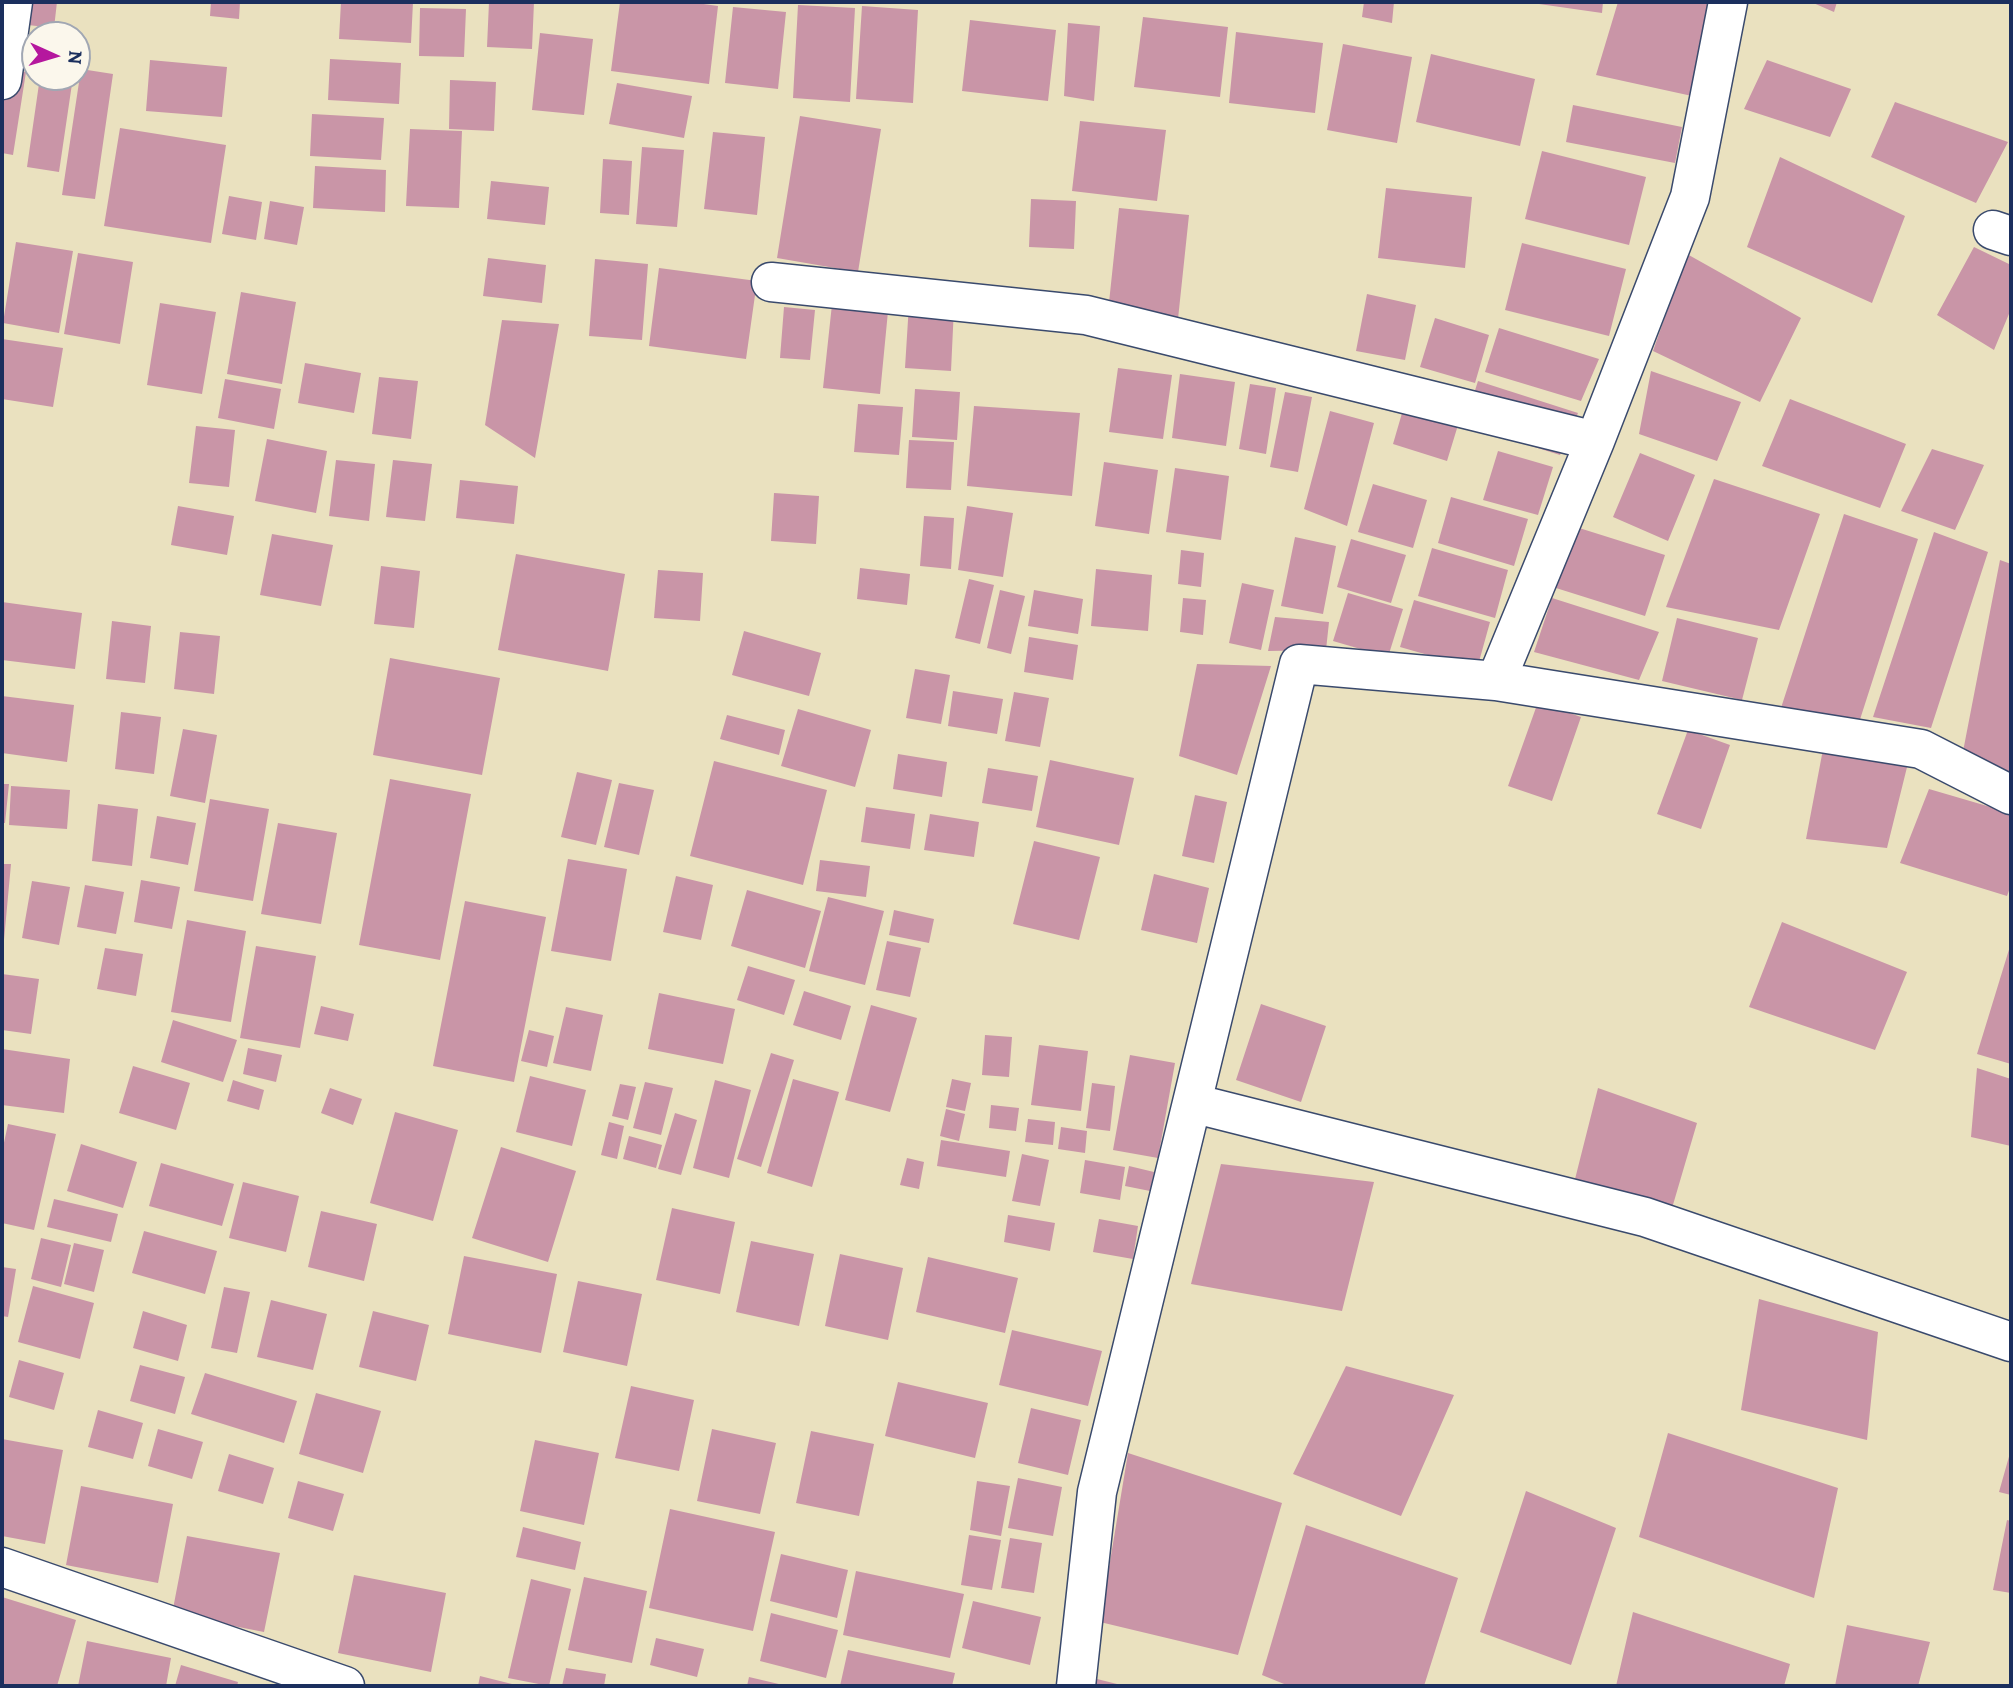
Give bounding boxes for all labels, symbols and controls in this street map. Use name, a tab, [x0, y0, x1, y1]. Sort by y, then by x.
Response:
north arrow	[21, 21, 91, 91]
text: N	[62, 50, 88, 65]

